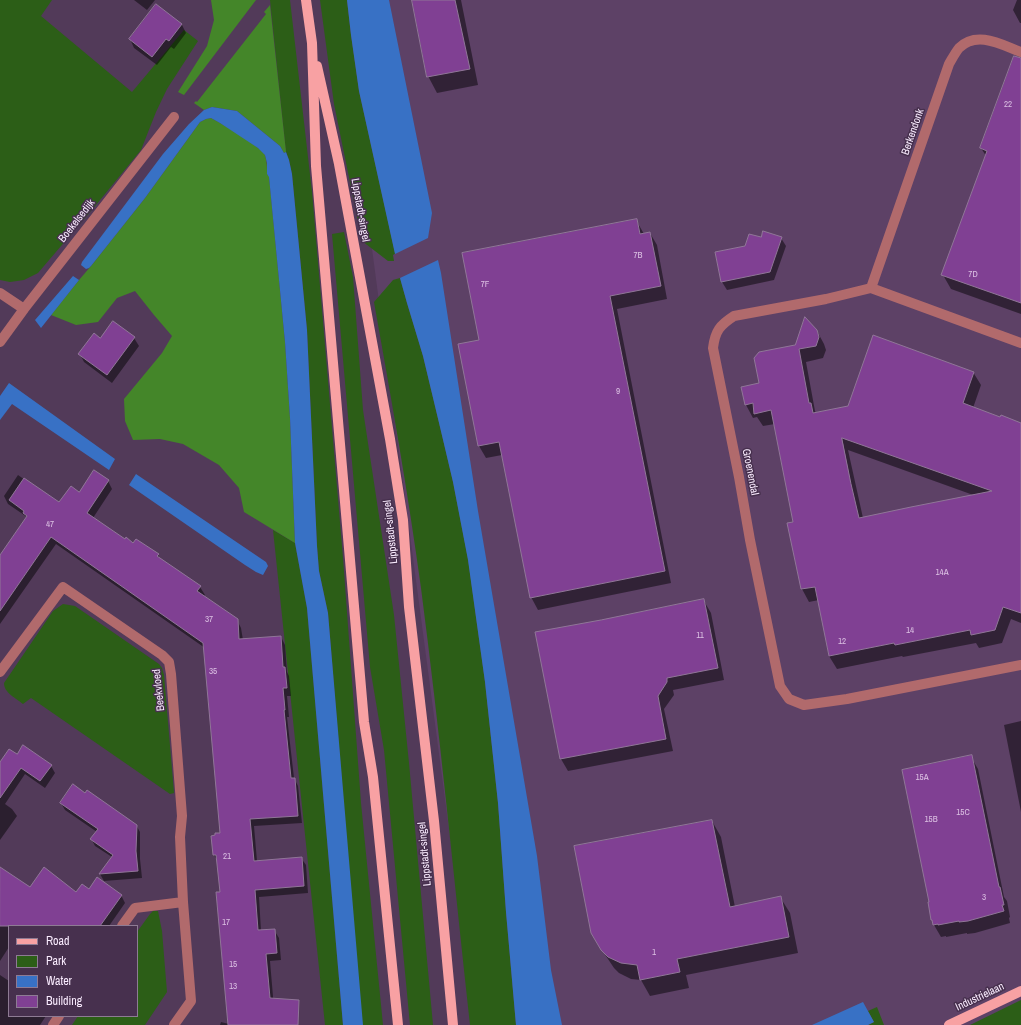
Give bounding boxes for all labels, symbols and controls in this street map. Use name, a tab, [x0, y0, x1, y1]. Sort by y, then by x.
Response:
house number: 22	[1004, 100, 1012, 110]
street label: Berkendonk	[899, 107, 927, 157]
street label: Lippstadt-singel	[348, 177, 372, 243]
street label: Boekelsedijk	[56, 197, 98, 245]
house number: 7B	[633, 251, 643, 261]
house number: 7D	[968, 270, 978, 280]
house number: 7F	[481, 280, 489, 290]
house number: 9	[616, 387, 620, 397]
street label: Groenendal	[739, 448, 761, 496]
street label: Lippstadt-singel	[381, 499, 401, 565]
house number: 47	[46, 520, 54, 530]
house number: 14A	[935, 568, 949, 578]
house number: 37	[205, 615, 213, 625]
house number: 14	[906, 626, 914, 636]
house number: 11	[696, 631, 704, 641]
house number: 12	[838, 637, 846, 647]
house number: 35	[209, 667, 217, 677]
street label: Beekvloed	[150, 668, 168, 712]
house number: 15A	[915, 773, 929, 783]
house number: 15C	[956, 808, 970, 818]
house number: 15B	[924, 815, 938, 825]
street label: Lippstadt-singel	[416, 821, 434, 887]
house number: 21	[223, 852, 231, 862]
house number: 3	[982, 893, 986, 903]
house number: 17	[222, 918, 230, 928]
legend	[8, 925, 138, 1017]
text: Road	[46, 933, 70, 949]
house number: 1	[652, 948, 656, 958]
text: Park	[46, 953, 66, 969]
house number: 15	[229, 960, 237, 970]
text: Water	[46, 973, 72, 989]
street label: Industrielaan	[954, 980, 1006, 1014]
house number: 13	[229, 982, 237, 992]
text: Building	[46, 993, 82, 1009]

